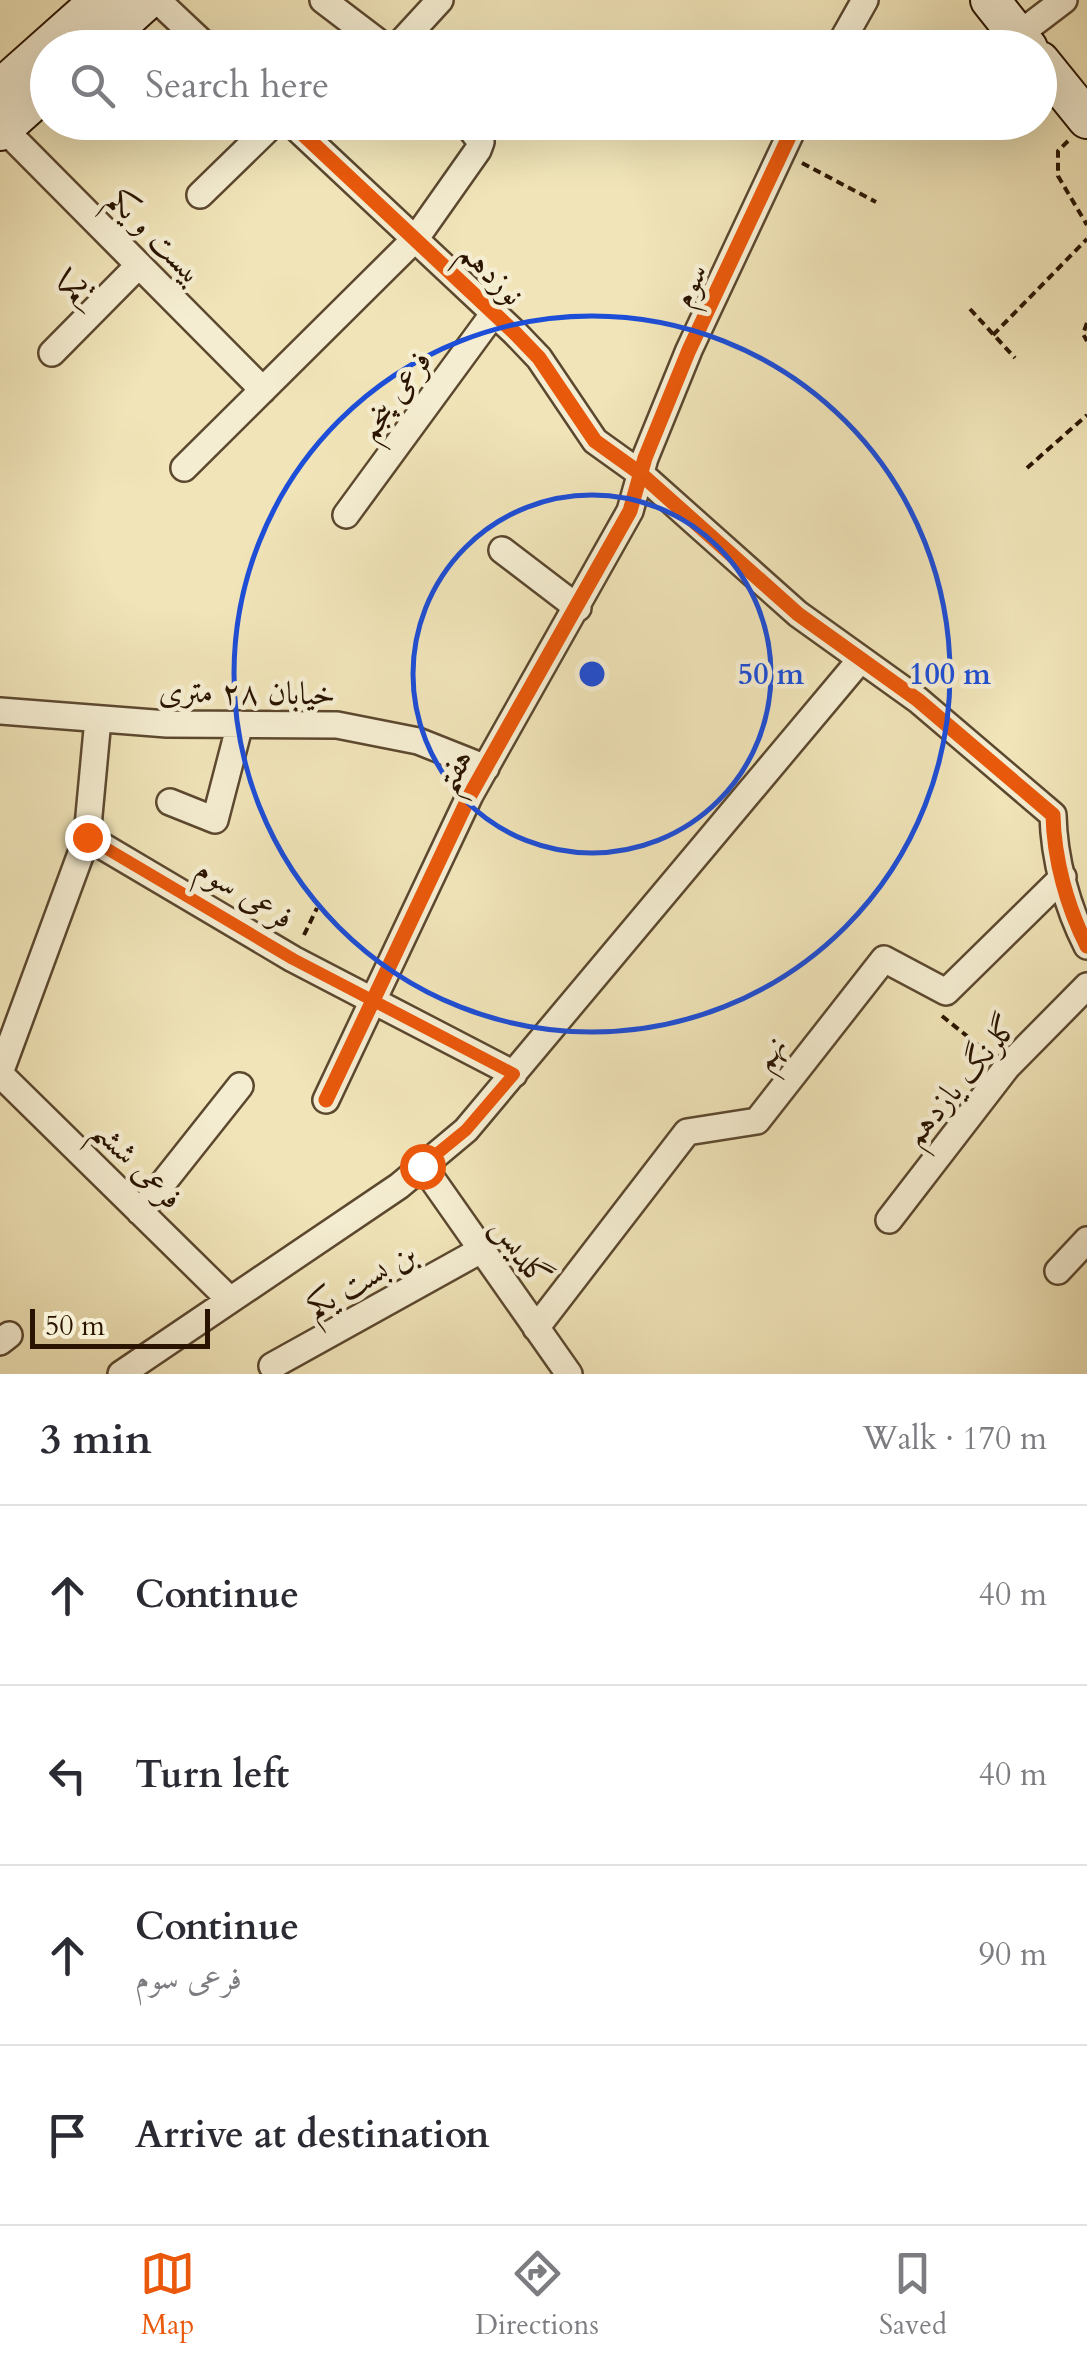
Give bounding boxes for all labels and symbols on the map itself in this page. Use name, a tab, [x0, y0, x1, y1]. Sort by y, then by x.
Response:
street label: بیست و یکم	[92, 179, 213, 300]
street label: نوزدهم	[444, 232, 534, 321]
street label: سوم	[661, 256, 724, 317]
street label: یکم	[47, 260, 105, 317]
street label: فرعی پنجم	[347, 342, 448, 454]
text: 50 m	[738, 654, 805, 695]
text: 100 m	[909, 654, 991, 695]
centre of rings	[574, 656, 610, 692]
street label: خیابان ۲۸ متری	[158, 669, 336, 717]
street label: هفتم	[424, 742, 492, 806]
route end	[65, 815, 111, 861]
street label: فرعی سوم	[185, 847, 302, 945]
street label: گلرنگ یازدهم	[893, 1006, 1034, 1160]
street label: نهم	[742, 1026, 803, 1084]
street label: فرعی ششم	[76, 1110, 192, 1226]
route start	[400, 1144, 446, 1190]
street label: گلدیس	[481, 1207, 561, 1296]
street label: بن بست یکم	[298, 1232, 428, 1335]
scale bar	[30, 1304, 210, 1348]

